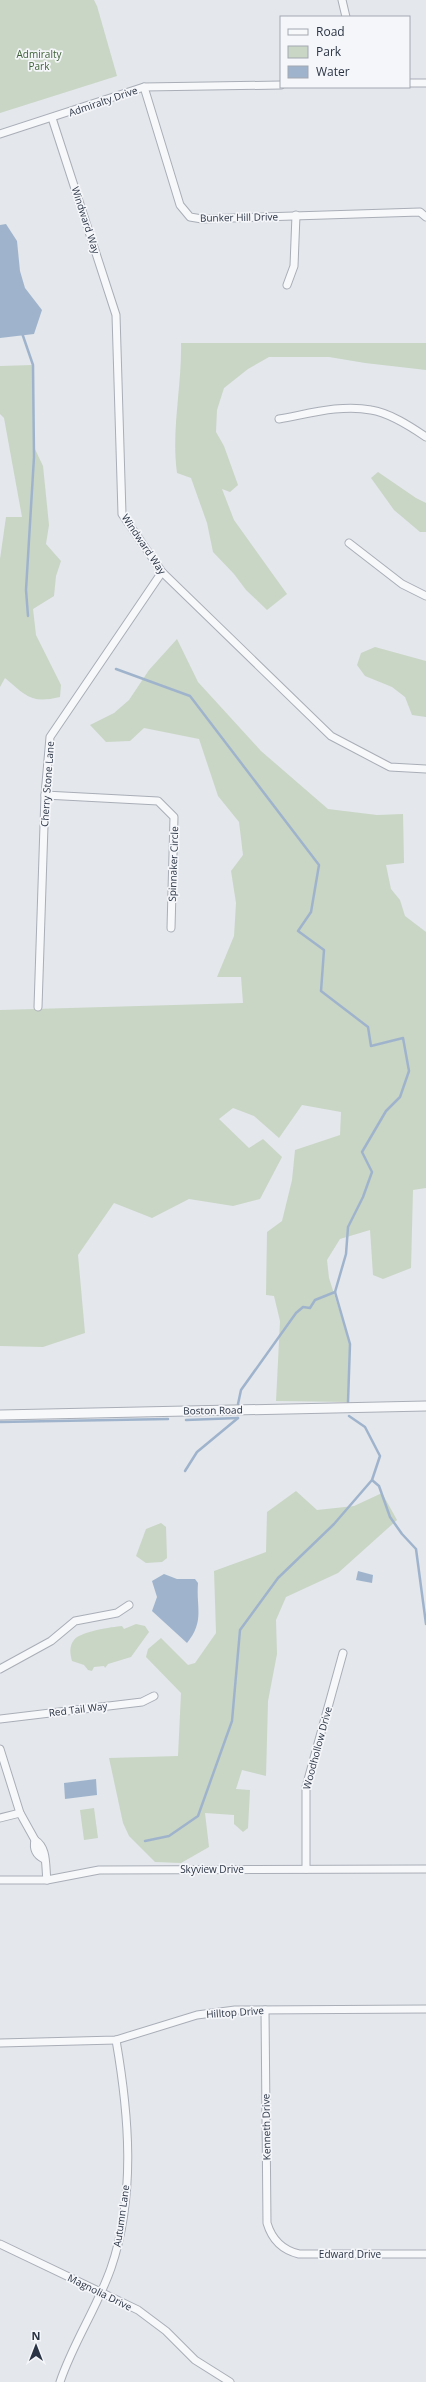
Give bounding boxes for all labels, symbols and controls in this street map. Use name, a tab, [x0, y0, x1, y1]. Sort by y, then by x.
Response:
legend	[280, 16, 410, 88]
text: Road	[316, 23, 345, 40]
text: Park	[316, 43, 342, 60]
park label: Admiralty Park	[17, 47, 62, 73]
text: Water	[316, 63, 350, 80]
street label: Admiralty Drive	[67, 83, 140, 119]
street label: Windward Way	[69, 185, 104, 256]
street label: Bunker Hill Drive	[200, 209, 279, 225]
street label: Windward Way	[119, 511, 170, 578]
street label: Cherry Stone Lane	[37, 740, 57, 827]
street label: Spinnaker Circle	[165, 826, 181, 902]
street label: Boston Road	[183, 1402, 243, 1418]
street label: Red Tail Way	[48, 1698, 109, 1720]
street label: Woodhollow Drive	[299, 1705, 335, 1791]
street label: Skyview Drive	[180, 1862, 244, 1876]
street label: Hilltop Drive	[206, 2003, 265, 2021]
street label: Kenneth Drive	[258, 2093, 274, 2160]
street label: Autumn Lane	[110, 2184, 132, 2248]
street label: Edward Drive	[319, 2247, 382, 2261]
street label: Magnolia Drive	[66, 2270, 135, 2314]
north arrow	[16, 2326, 56, 2366]
text: N	[32, 2328, 40, 2343]

